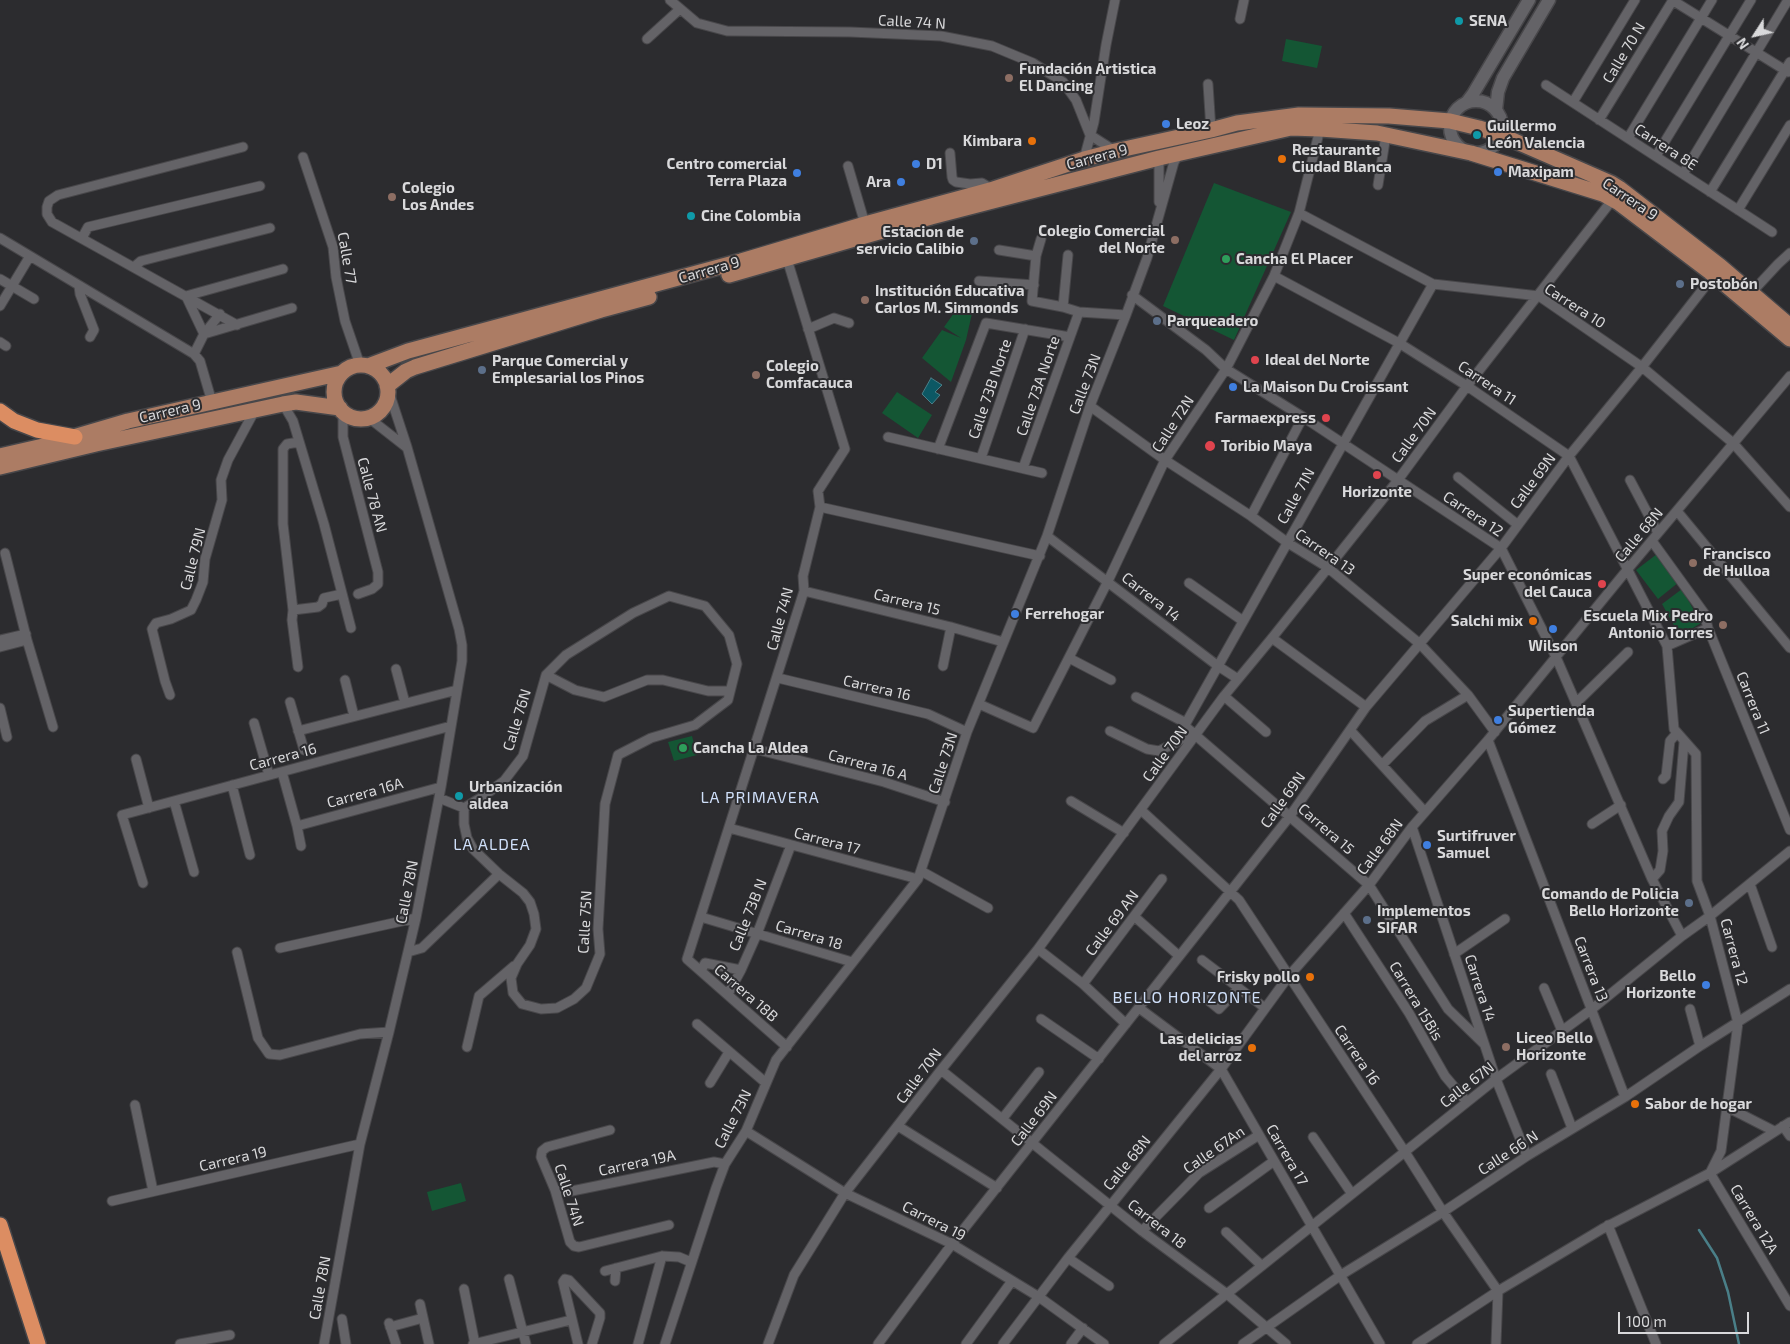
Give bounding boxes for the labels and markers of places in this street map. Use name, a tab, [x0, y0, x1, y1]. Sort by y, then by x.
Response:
place label: SENA	[1469, 12, 1507, 30]
marker: SENA	[1453, 15, 1465, 27]
place label: Fundación Artistica El Dancing	[1019, 60, 1156, 95]
marker: Fundación Artistica El Dancing	[1003, 72, 1015, 84]
place label: Leoz	[1176, 115, 1209, 133]
place label: Guillermo León Valencia	[1487, 117, 1585, 152]
marker: Leoz	[1160, 118, 1172, 130]
marker: Guillermo León Valencia	[1471, 129, 1483, 141]
place label: Kimbara	[963, 132, 1022, 150]
marker: Kimbara	[1026, 135, 1038, 147]
place label: Restaurante Ciudad Blanca	[1292, 141, 1392, 176]
marker: Restaurante Ciudad Blanca	[1276, 153, 1288, 165]
place label: Centro comercial Terra Plaza	[667, 155, 787, 190]
place label: D1	[926, 155, 943, 173]
marker: D1	[910, 158, 922, 170]
place label: Maxipam	[1508, 163, 1574, 181]
marker: Maxipam	[1492, 166, 1504, 178]
marker: Centro comercial Terra Plaza	[791, 167, 803, 179]
place label: Ara	[866, 173, 891, 191]
marker: Ara	[895, 176, 907, 188]
place label: Colegio Los Andes	[402, 179, 474, 214]
marker: Colegio Los Andes	[386, 191, 398, 203]
place label: Cine Colombia	[701, 207, 801, 225]
marker: Cine Colombia	[685, 210, 697, 222]
place label: Colegio Comercial del Norte	[1038, 222, 1165, 257]
place label: Estacion de servicio Calibio	[856, 223, 964, 258]
marker: Colegio Comercial del Norte	[1169, 234, 1181, 246]
marker: Estacion de servicio Calibio	[968, 235, 980, 247]
place label: Cancha El Placer	[1236, 250, 1353, 268]
marker: Cancha El Placer	[1220, 253, 1232, 265]
place label: Postobón	[1690, 275, 1758, 293]
marker: Postobón	[1674, 278, 1686, 290]
place label: Institución Educativa Carlos M. Simmonds	[875, 282, 1024, 317]
marker: Institución Educativa Carlos M. Simmonds	[859, 294, 871, 306]
place label: Parqueadero	[1167, 312, 1258, 330]
marker: Parqueadero	[1151, 315, 1163, 327]
place label: Ideal del Norte	[1265, 351, 1370, 369]
place label: Parque Comercial y Emplesarial los Pinos	[492, 352, 644, 387]
marker: Ideal del Norte	[1249, 354, 1261, 366]
place label: Colegio Comfacauca	[766, 357, 853, 392]
marker: Parque Comercial y Emplesarial los Pinos	[476, 364, 488, 376]
marker: Colegio Comfacauca	[750, 369, 762, 381]
place label: La Maison Du Croissant	[1243, 378, 1408, 396]
marker: La Maison Du Croissant	[1227, 381, 1239, 393]
place label: Farmaexpress	[1215, 409, 1316, 427]
marker: Farmaexpress	[1320, 412, 1332, 424]
place label: Toribio Maya	[1221, 437, 1312, 455]
marker: Toribio Maya	[1203, 439, 1217, 453]
marker: Horizonte	[1371, 469, 1383, 481]
place label: Horizonte	[1342, 483, 1412, 501]
place label: Francisco de Hulloa	[1703, 545, 1771, 580]
marker: Francisco de Hulloa	[1687, 557, 1699, 569]
place label: Super económicas del Cauca	[1463, 566, 1592, 601]
marker: Super económicas del Cauca	[1596, 578, 1608, 590]
place label: Ferrehogar	[1025, 605, 1104, 623]
place label: Escuela Mix Pedro Antonio Torres	[1583, 607, 1713, 642]
marker: Ferrehogar	[1009, 608, 1021, 620]
place label: Salchi mix	[1451, 612, 1523, 630]
marker: Salchi mix	[1527, 615, 1539, 627]
marker: Escuela Mix Pedro Antonio Torres	[1717, 619, 1729, 631]
marker: Wilson	[1547, 623, 1559, 635]
place label: Wilson	[1528, 637, 1578, 655]
place label: Supertienda Gómez	[1508, 702, 1595, 737]
marker: Supertienda Gómez	[1492, 714, 1504, 726]
place label: Cancha La Aldea	[693, 739, 808, 757]
marker: Cancha La Aldea	[677, 742, 689, 754]
place label: Urbanización aldea	[469, 778, 562, 813]
marker: Urbanización aldea	[453, 790, 465, 802]
place label: Surtifruver Samuel	[1437, 827, 1516, 862]
marker: Surtifruver Samuel	[1421, 839, 1433, 851]
place label: Comando de Policia Bello Horizonte	[1541, 885, 1679, 920]
marker: Comando de Policia Bello Horizonte	[1683, 897, 1695, 909]
place label: Implementos SIFAR	[1377, 902, 1471, 937]
marker: Implementos SIFAR	[1361, 914, 1373, 926]
place label: Bello Horizonte	[1626, 967, 1696, 1002]
place label: Frisky pollo	[1217, 968, 1300, 986]
marker: Frisky pollo	[1304, 971, 1316, 983]
marker: Bello Horizonte	[1700, 979, 1712, 991]
place label: Liceo Bello Horizonte	[1516, 1029, 1593, 1064]
place label: Las delicias del arroz	[1159, 1030, 1242, 1065]
marker: Liceo Bello Horizonte	[1500, 1041, 1512, 1053]
marker: Las delicias del arroz	[1246, 1042, 1258, 1054]
place label: Sabor de hogar	[1645, 1095, 1752, 1113]
marker: Sabor de hogar	[1629, 1098, 1641, 1110]

